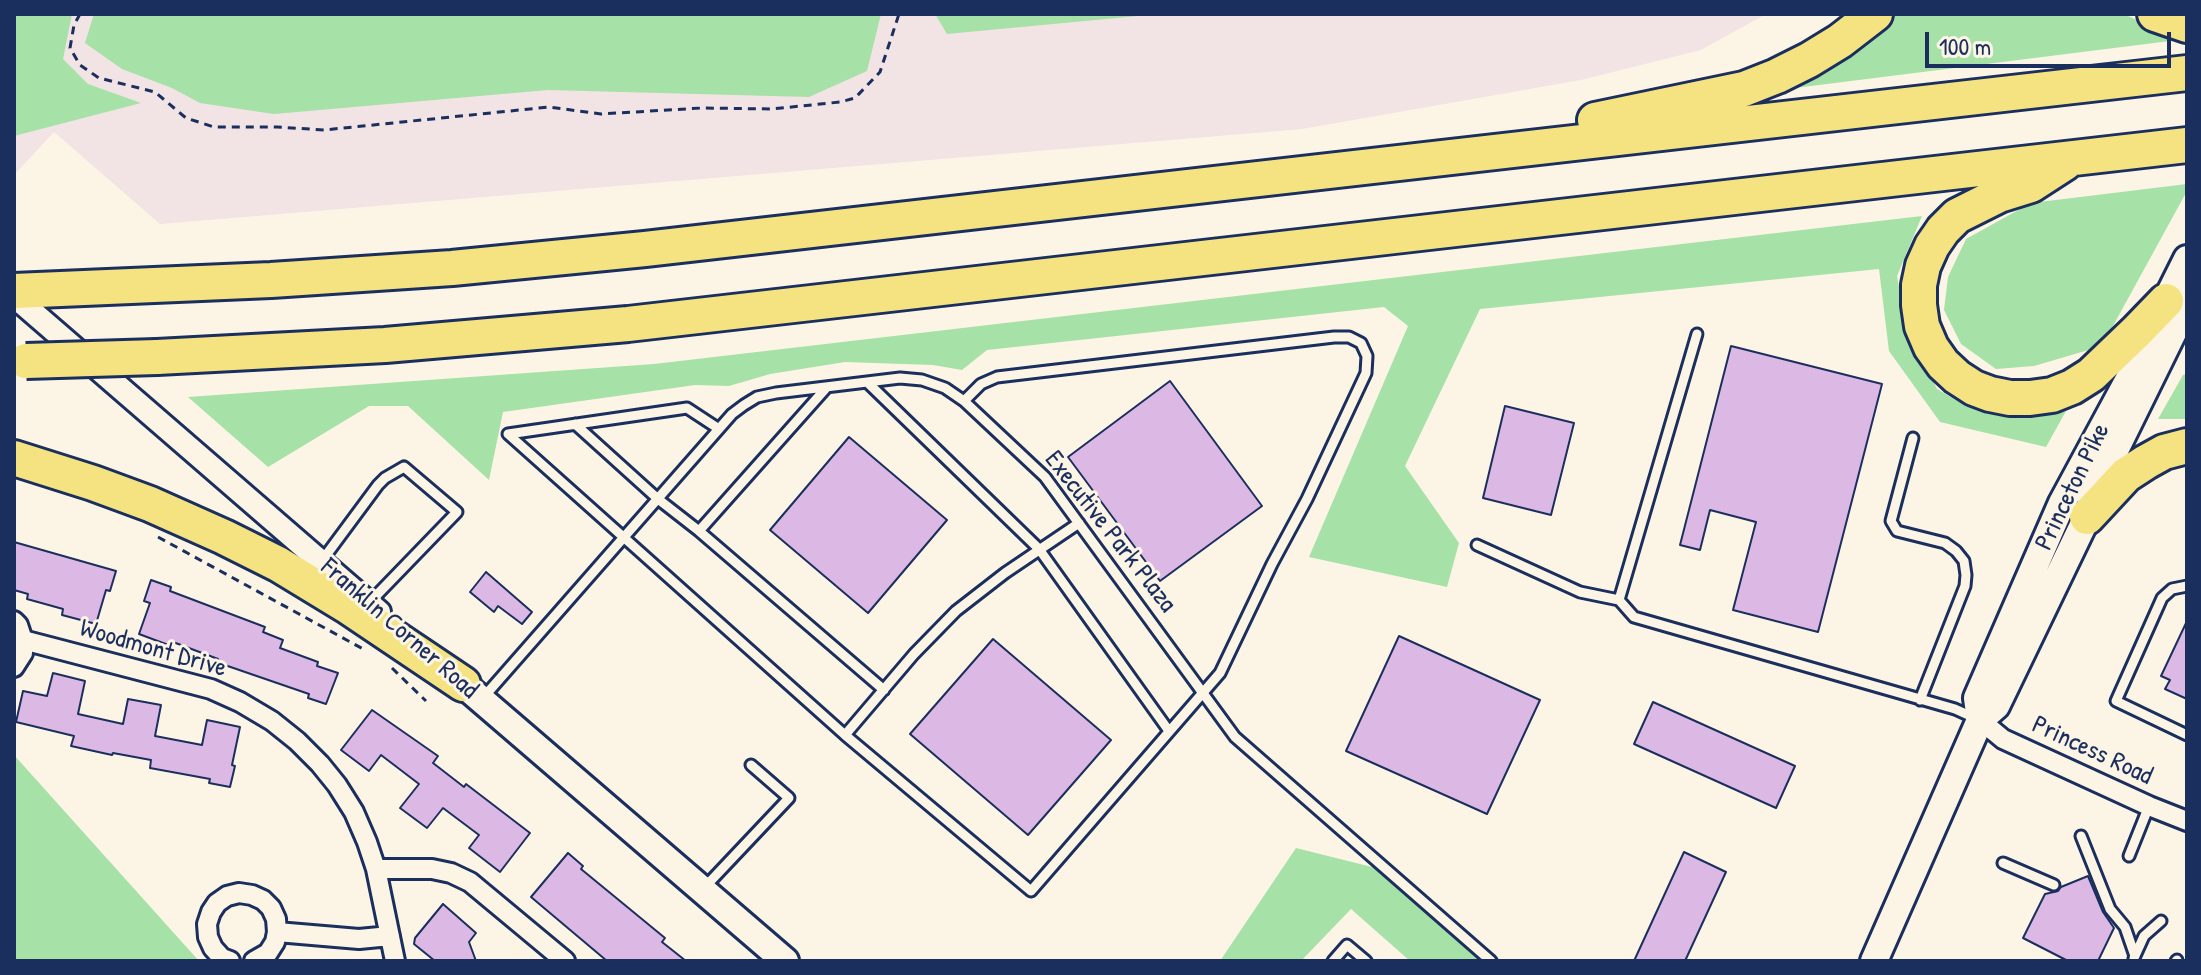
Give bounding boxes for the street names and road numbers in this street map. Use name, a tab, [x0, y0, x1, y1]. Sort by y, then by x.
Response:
street label: Princeton Pike	[2029, 419, 2117, 555]
street label: Executive Park Plaza	[1037, 445, 1183, 619]
street label: Franklin Corner Road	[314, 552, 484, 706]
street label: Woodmont Drive	[76, 613, 230, 685]
street label: Princess Road	[2027, 710, 2157, 792]

